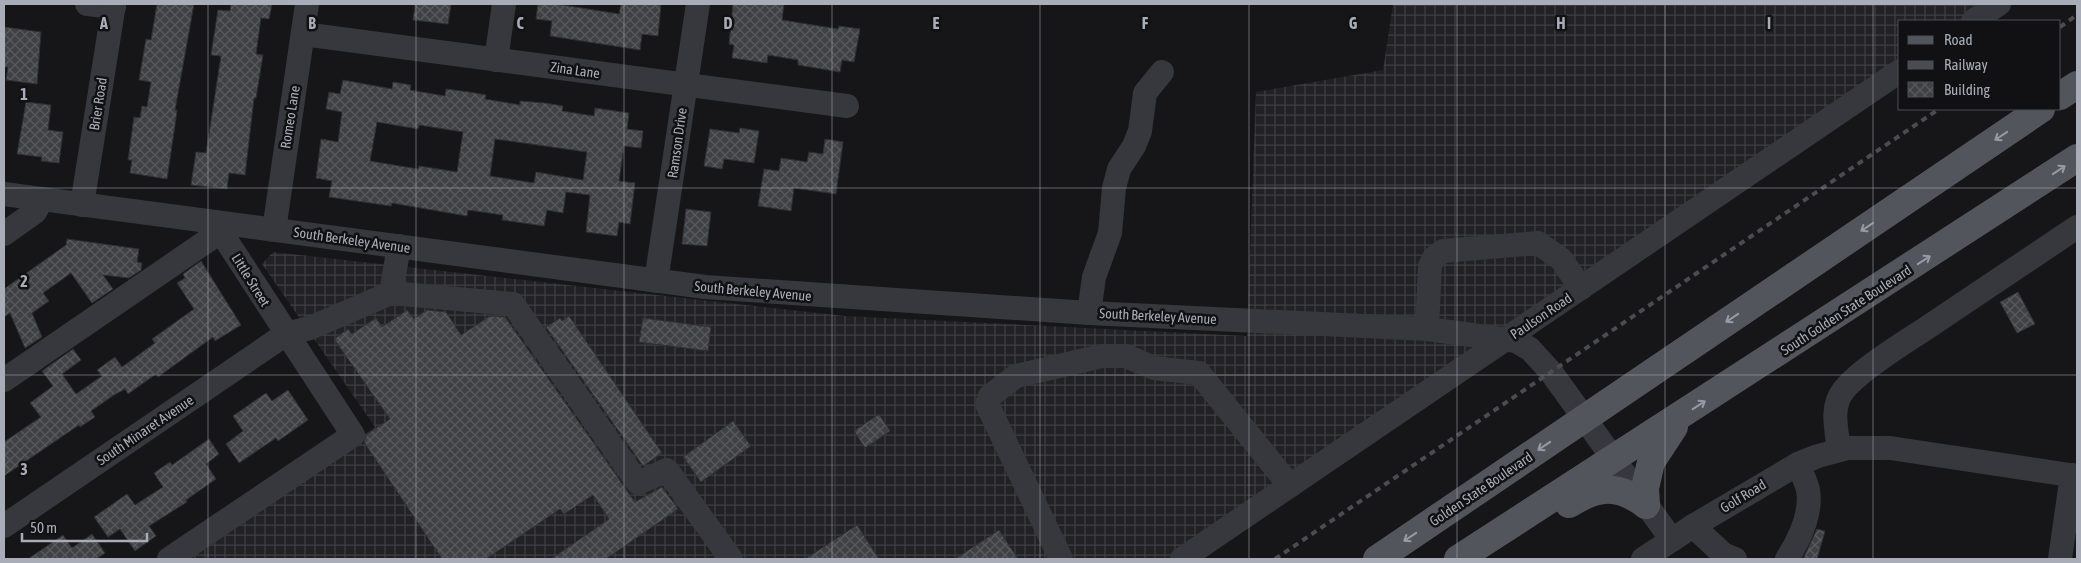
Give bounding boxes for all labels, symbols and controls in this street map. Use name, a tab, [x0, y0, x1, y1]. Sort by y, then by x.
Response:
text: A	[99, 14, 108, 32]
text: B	[308, 14, 316, 32]
text: C	[516, 14, 524, 32]
text: D	[724, 14, 733, 32]
text: E	[933, 14, 940, 32]
text: F	[1142, 14, 1149, 32]
text: G	[1349, 14, 1358, 32]
text: H	[1556, 14, 1566, 32]
text: I	[1767, 14, 1771, 32]
legend	[1898, 20, 2061, 110]
text: Road	[1944, 31, 1973, 48]
text: Railway	[1944, 56, 1988, 73]
street label: Zina Lane	[549, 59, 601, 81]
street label: Brier Road	[86, 77, 110, 131]
text: Building	[1944, 81, 1990, 98]
street label: Romeo Lane	[277, 84, 303, 150]
text: 1	[20, 85, 28, 103]
street label: Ramson Drive	[664, 107, 690, 179]
one-way arrow	[1994, 131, 2008, 141]
one-way arrow	[2052, 165, 2066, 175]
one-way arrow	[1860, 222, 1874, 232]
street label: South Berkeley Avenue	[293, 224, 411, 256]
street label: Little Street	[229, 251, 273, 309]
one-way arrow	[1916, 255, 1930, 265]
street label: South Golden State Boulevard	[1778, 262, 1914, 358]
text: 2	[20, 272, 28, 290]
street label: South Berkeley Avenue	[694, 278, 812, 304]
street label: Paulson Road	[1507, 290, 1575, 342]
street label: South Berkeley Avenue	[1099, 305, 1217, 327]
one-way arrow	[1725, 313, 1739, 323]
street label: South Minaret Avenue	[94, 392, 196, 468]
one-way arrow	[1692, 399, 1706, 410]
one-way arrow	[1537, 441, 1551, 451]
street label: Golden State Boulevard	[1427, 449, 1535, 529]
text: 3	[20, 460, 28, 478]
street label: Golf Road	[1717, 476, 1769, 516]
scale bar	[22, 510, 148, 542]
text: 50 m	[30, 519, 57, 536]
one-way arrow	[1403, 532, 1417, 542]

